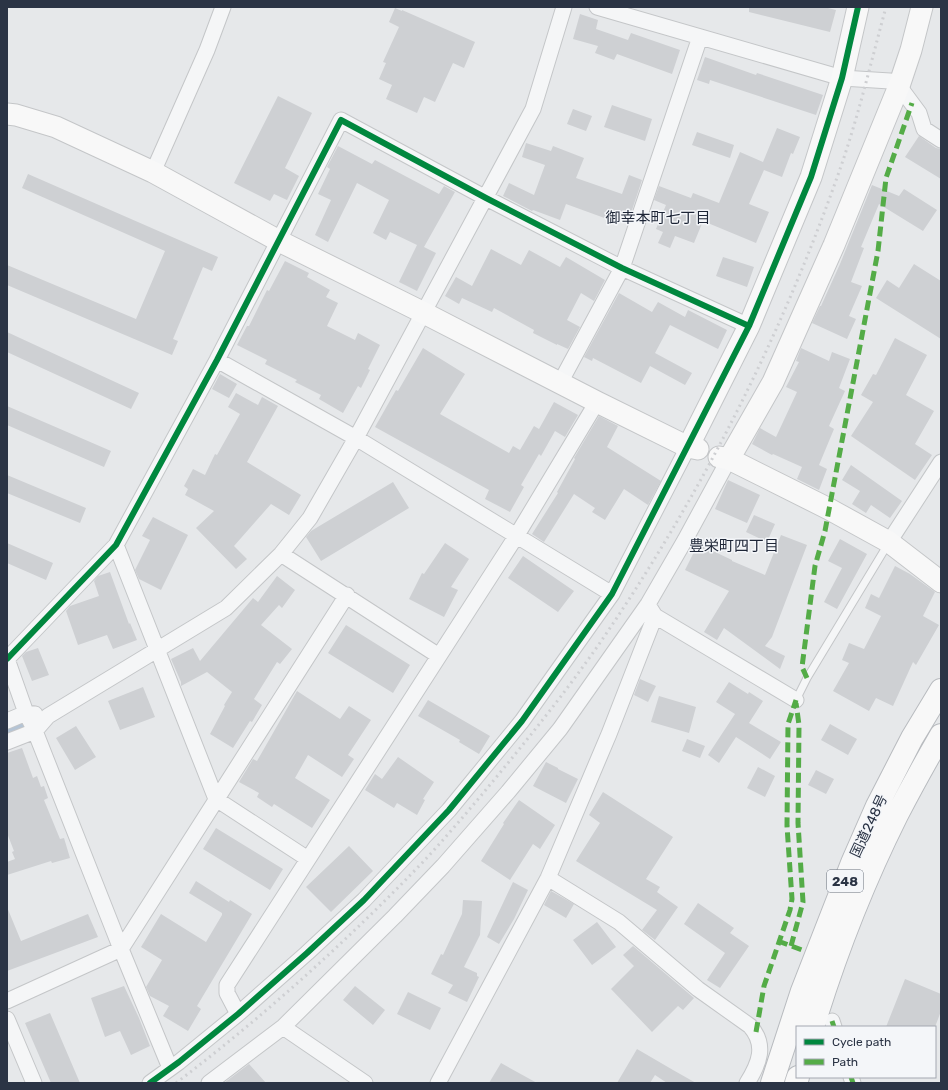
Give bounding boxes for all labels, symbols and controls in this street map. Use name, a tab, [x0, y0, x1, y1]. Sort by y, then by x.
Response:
district label: 御幸本町七丁目	[605, 209, 711, 227]
district label: 豊栄町四丁目	[689, 537, 779, 555]
street label: 国道248号	[847, 792, 891, 860]
road number: 248	[827, 870, 863, 892]
legend	[796, 1026, 936, 1078]
text: Cycle path	[832, 1035, 891, 1049]
text: Path	[832, 1055, 858, 1069]

